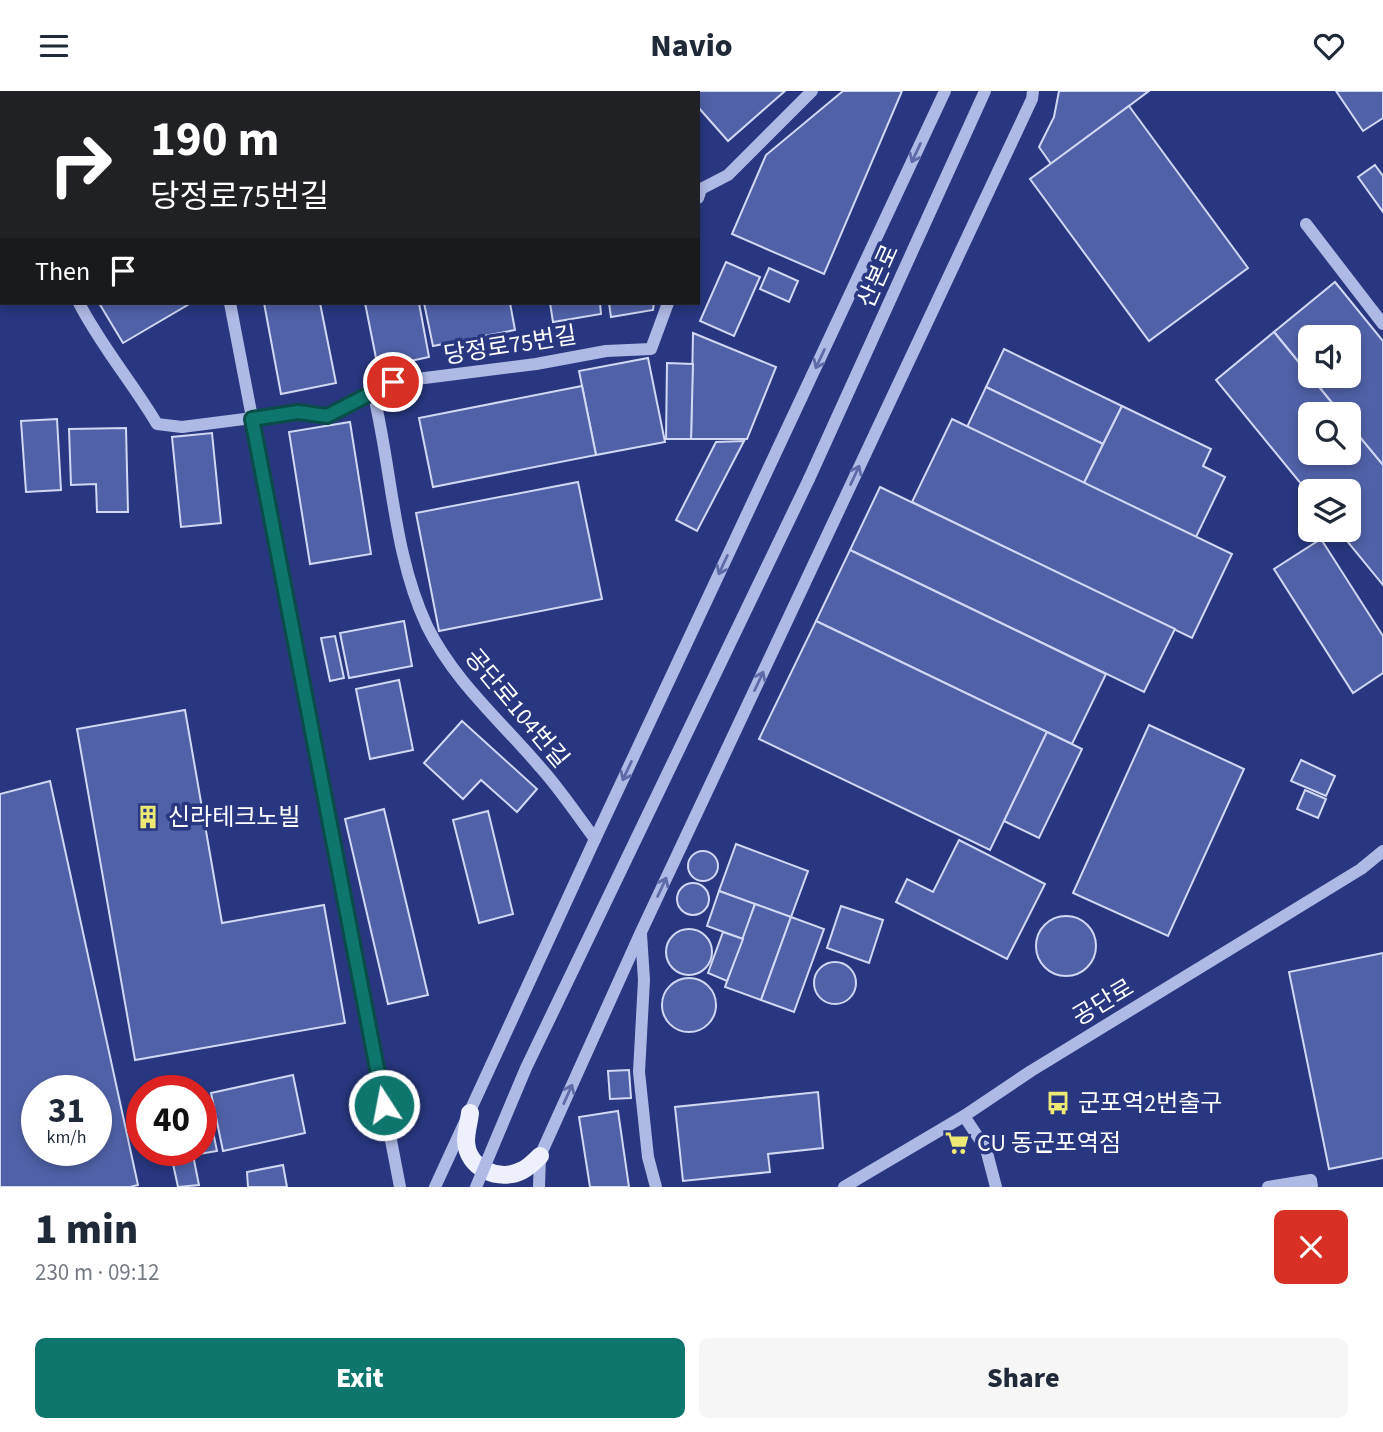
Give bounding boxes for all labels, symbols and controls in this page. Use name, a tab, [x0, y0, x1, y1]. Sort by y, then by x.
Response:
text: Navio	[650, 23, 733, 69]
icon: menu	[35, 27, 73, 65]
icon: heart	[1310, 27, 1348, 65]
text: 190 m	[150, 105, 279, 175]
icon: right	[35, 119, 126, 210]
one-way arrow	[909, 142, 922, 163]
text: 당정로75번길	[150, 174, 329, 220]
street label: 산본로	[849, 239, 908, 314]
icon: arrive	[104, 252, 142, 290]
text: Then	[35, 253, 90, 290]
street label: 당정로75번길	[441, 318, 579, 373]
map controls	[1298, 325, 1361, 542]
button: sound	[1298, 325, 1361, 388]
one-way arrow	[813, 348, 826, 369]
pin	[363, 352, 423, 412]
icon: arrive	[374, 363, 412, 401]
button: search	[1298, 402, 1361, 465]
one-way arrow	[849, 465, 863, 486]
button: layers	[1298, 479, 1361, 542]
one-way arrow	[716, 554, 730, 575]
street label: 공단로104번길	[456, 641, 577, 776]
one-way arrow	[753, 671, 766, 692]
one-way arrow	[620, 760, 633, 781]
place label: 신라테크노빌	[168, 800, 300, 835]
building icon: 신라테크노빌	[134, 803, 162, 831]
one-way arrow	[656, 877, 669, 898]
street label: 공단로	[1066, 970, 1141, 1034]
position arrow	[347, 1068, 421, 1142]
speed limit sign: 40	[126, 1075, 217, 1166]
one-way arrow	[562, 1084, 575, 1105]
text: 31	[48, 1086, 85, 1136]
place label: 군포역2번출구	[1078, 1086, 1222, 1121]
bus stop icon: 군포역2번출구	[1044, 1089, 1072, 1117]
text: km/h	[47, 1125, 86, 1150]
place label: CU 동군포역점	[977, 1126, 1121, 1161]
supermarket icon: CU 동군포역점	[943, 1129, 971, 1157]
text: 1 min	[35, 1200, 138, 1260]
button: close	[1274, 1210, 1348, 1284]
text: 230 m · 09:12	[35, 1256, 159, 1289]
button: Exit	[35, 1338, 685, 1418]
button: Share	[699, 1338, 1348, 1418]

